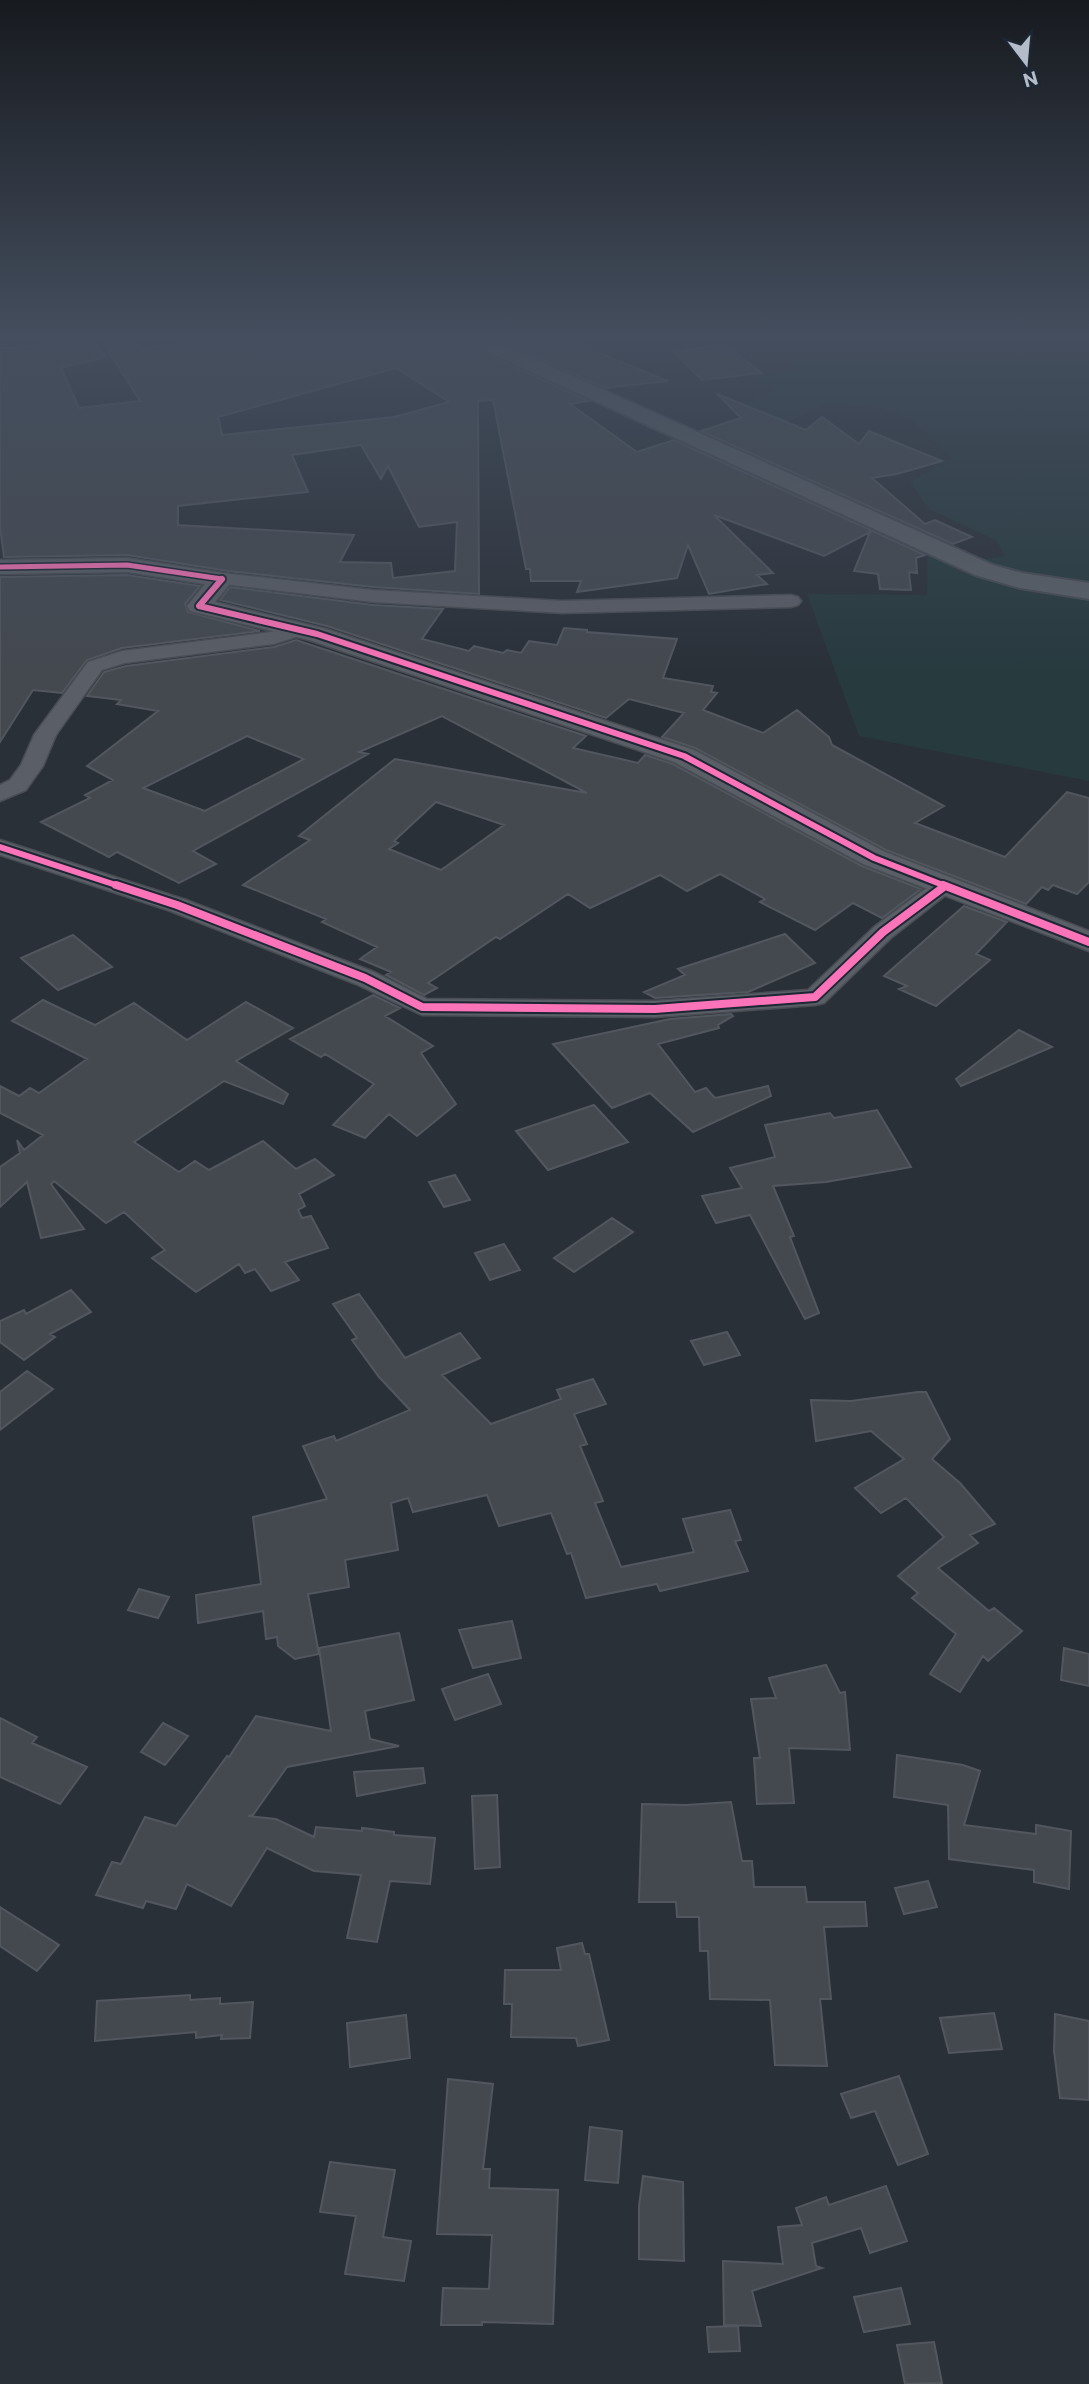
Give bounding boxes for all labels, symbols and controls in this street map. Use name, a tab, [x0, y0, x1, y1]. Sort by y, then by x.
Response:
north arrow	[991, 28, 1061, 98]
text: N	[1021, 67, 1041, 93]

